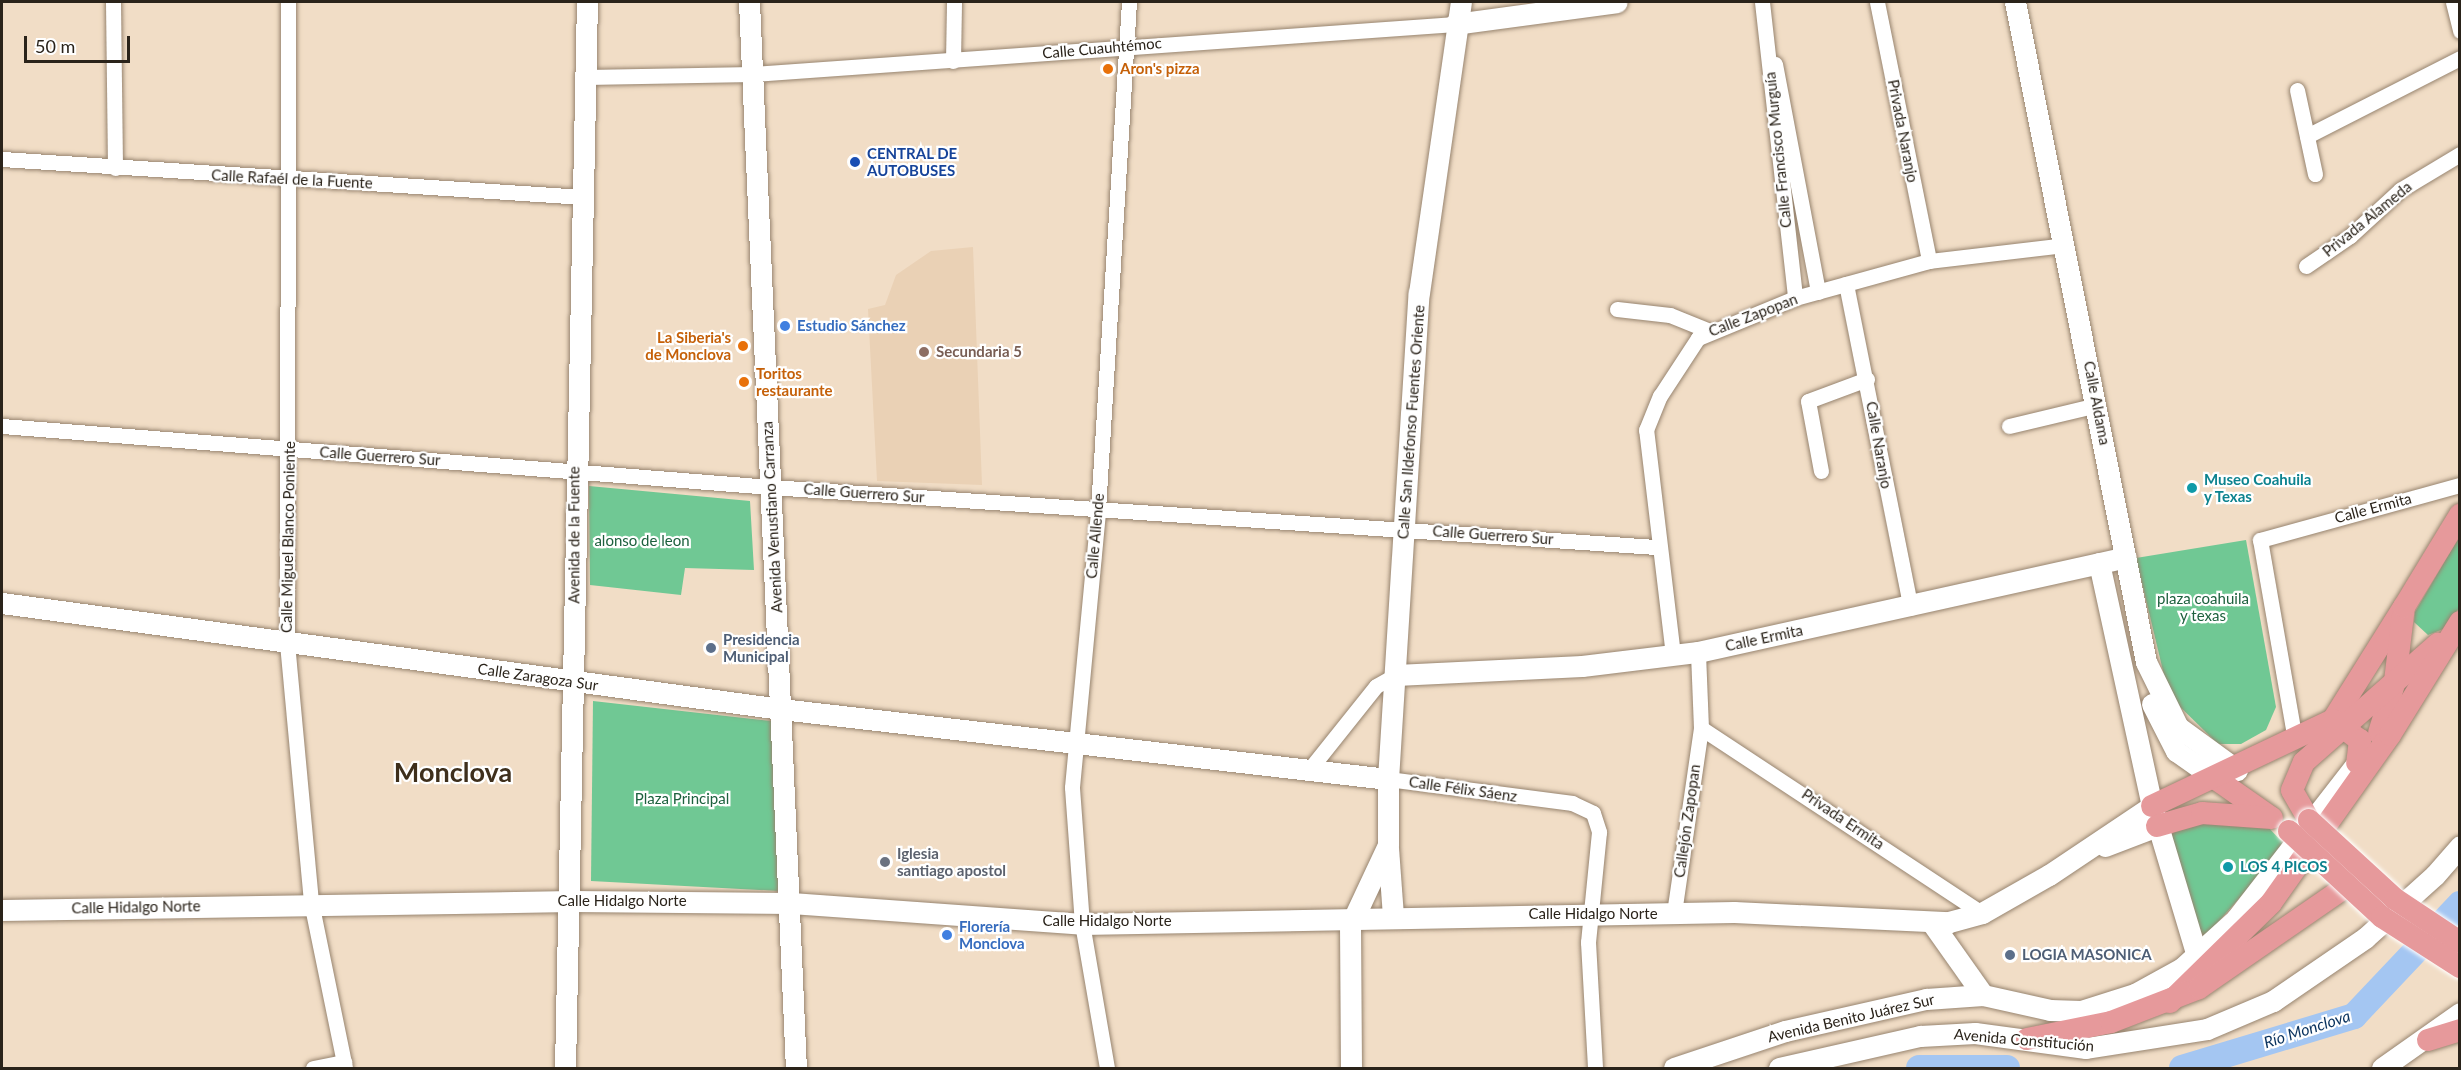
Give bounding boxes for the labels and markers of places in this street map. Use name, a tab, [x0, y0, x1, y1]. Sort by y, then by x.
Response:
place label: Aron's pizza	[1120, 60, 1200, 78]
marker: Aron's pizza	[1101, 62, 1115, 76]
place label: CENTRAL DE AUTOBUSES	[867, 144, 958, 179]
marker: CENTRAL DE AUTOBUSES	[848, 155, 862, 169]
place label: Estudio Sánchez	[797, 317, 906, 335]
marker: Estudio Sánchez	[778, 319, 792, 333]
place label: La Siberia's de Monclova	[645, 328, 731, 363]
marker: La Siberia's de Monclova	[736, 339, 750, 353]
place label: Secundaria 5	[936, 343, 1022, 361]
marker: Secundaria 5	[917, 345, 931, 359]
place label: Toritos restaurante	[756, 364, 833, 399]
marker: Toritos restaurante	[737, 375, 751, 389]
place label: Museo Coahuila y Texas	[2204, 470, 2311, 505]
marker: Museo Coahuila y Texas	[2185, 481, 2199, 495]
place label: Presidencia Municipal	[723, 630, 800, 665]
marker: Presidencia Municipal	[704, 641, 718, 655]
place label: Iglesia santiago apostol	[897, 844, 1006, 879]
marker: Iglesia santiago apostol	[878, 855, 892, 869]
place label: LOS 4 PICOS	[2240, 858, 2328, 876]
marker: LOS 4 PICOS	[2221, 860, 2235, 874]
place label: Florería Monclova	[959, 917, 1025, 952]
marker: Florería Monclova	[940, 928, 954, 942]
place label: LOGIA MASONICA	[2022, 946, 2152, 964]
marker: LOGIA MASONICA	[2003, 948, 2017, 962]

